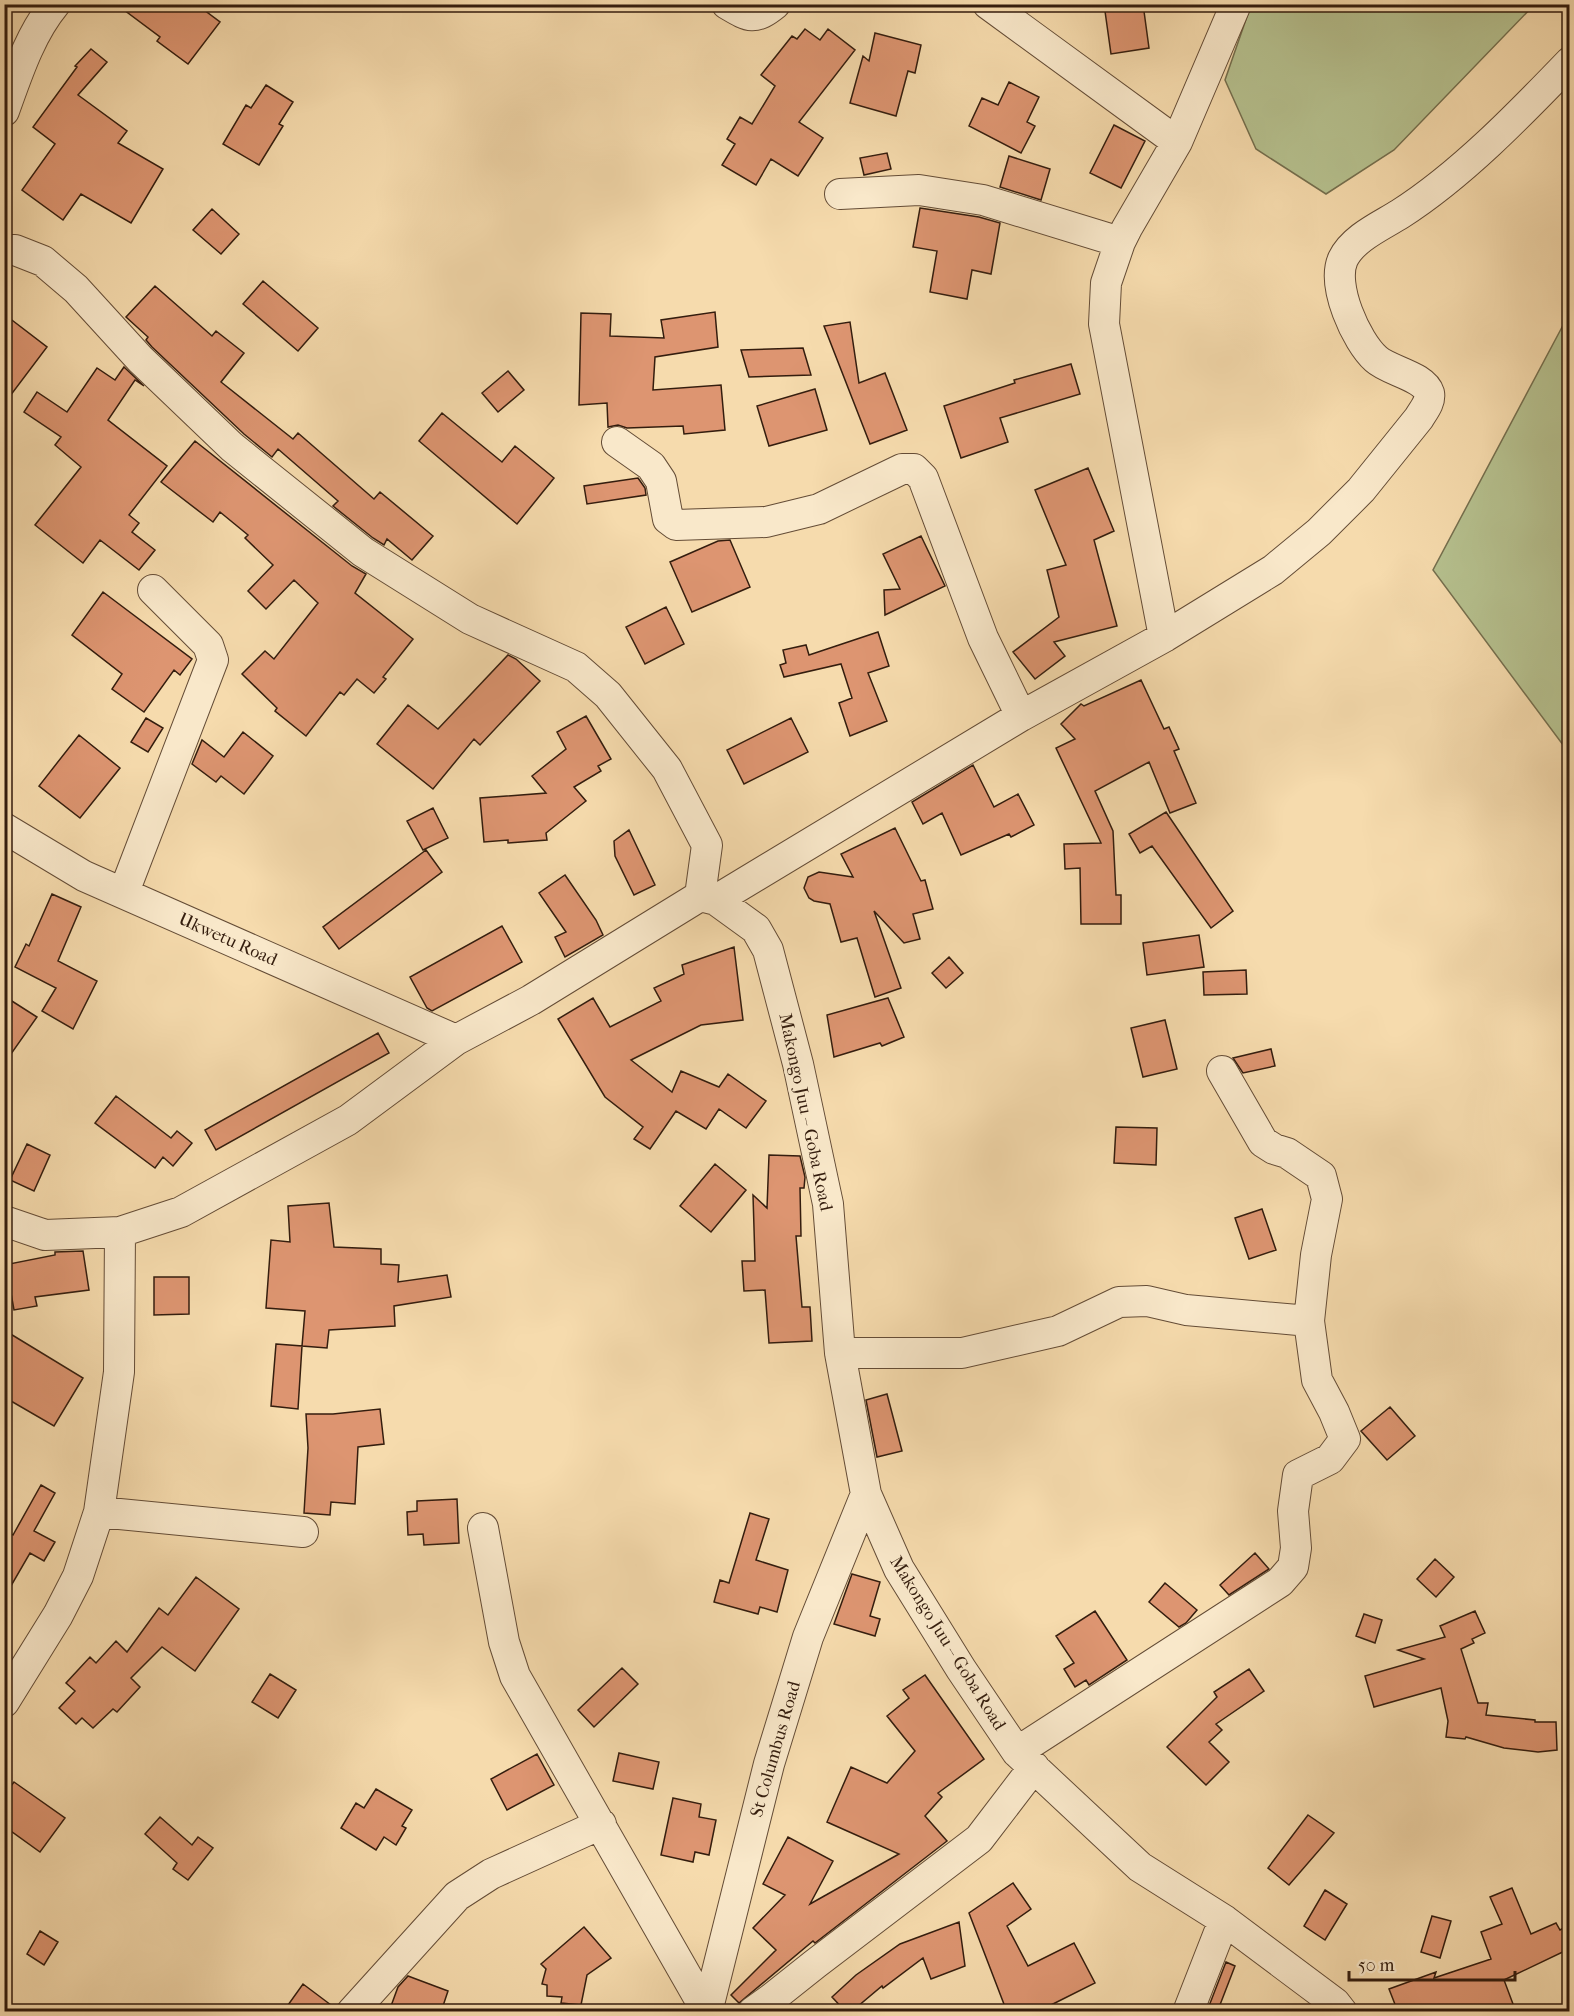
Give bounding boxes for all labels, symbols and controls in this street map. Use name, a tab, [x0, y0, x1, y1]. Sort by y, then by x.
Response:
street label: Ukwetu Road	[175, 908, 281, 971]
street label: Makongo Juu – Goba Road	[774, 1011, 837, 1213]
street label: Makongo Juu – Goba Road	[885, 1552, 1010, 1734]
street label: St Columbus Road	[746, 1678, 805, 1820]
scale bar	[1349, 1944, 1516, 1982]
text: 50 m	[1358, 1955, 1395, 1976]

